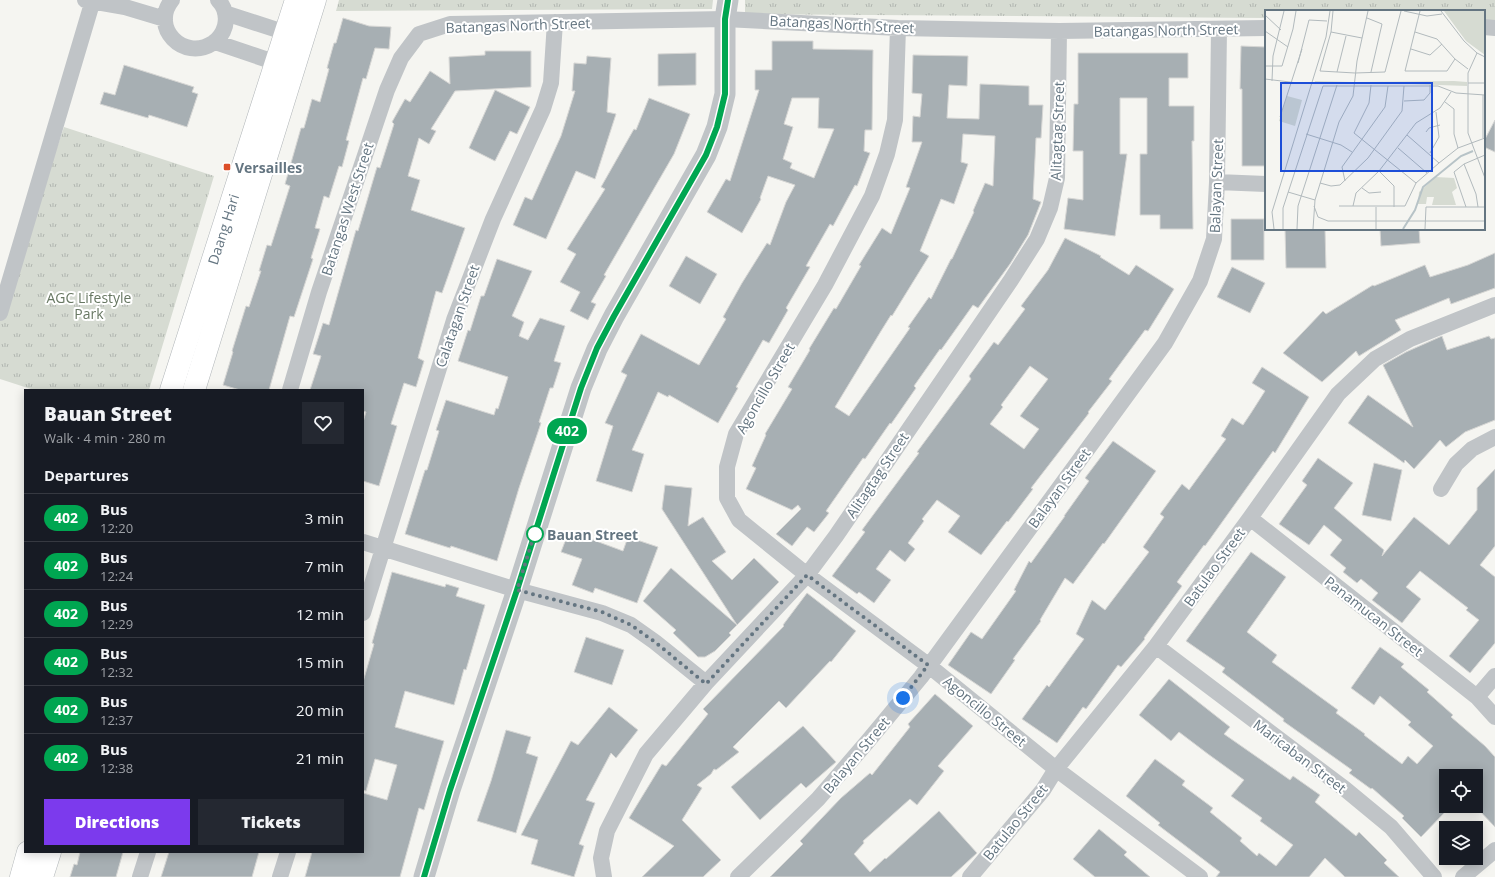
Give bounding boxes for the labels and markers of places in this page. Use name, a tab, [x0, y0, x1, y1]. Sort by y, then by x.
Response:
place label: Versailles	[235, 158, 302, 177]
marker: Versailles	[222, 162, 232, 172]
marker: Bauan Street	[526, 525, 544, 543]
place label: Bauan Street	[547, 525, 638, 544]

